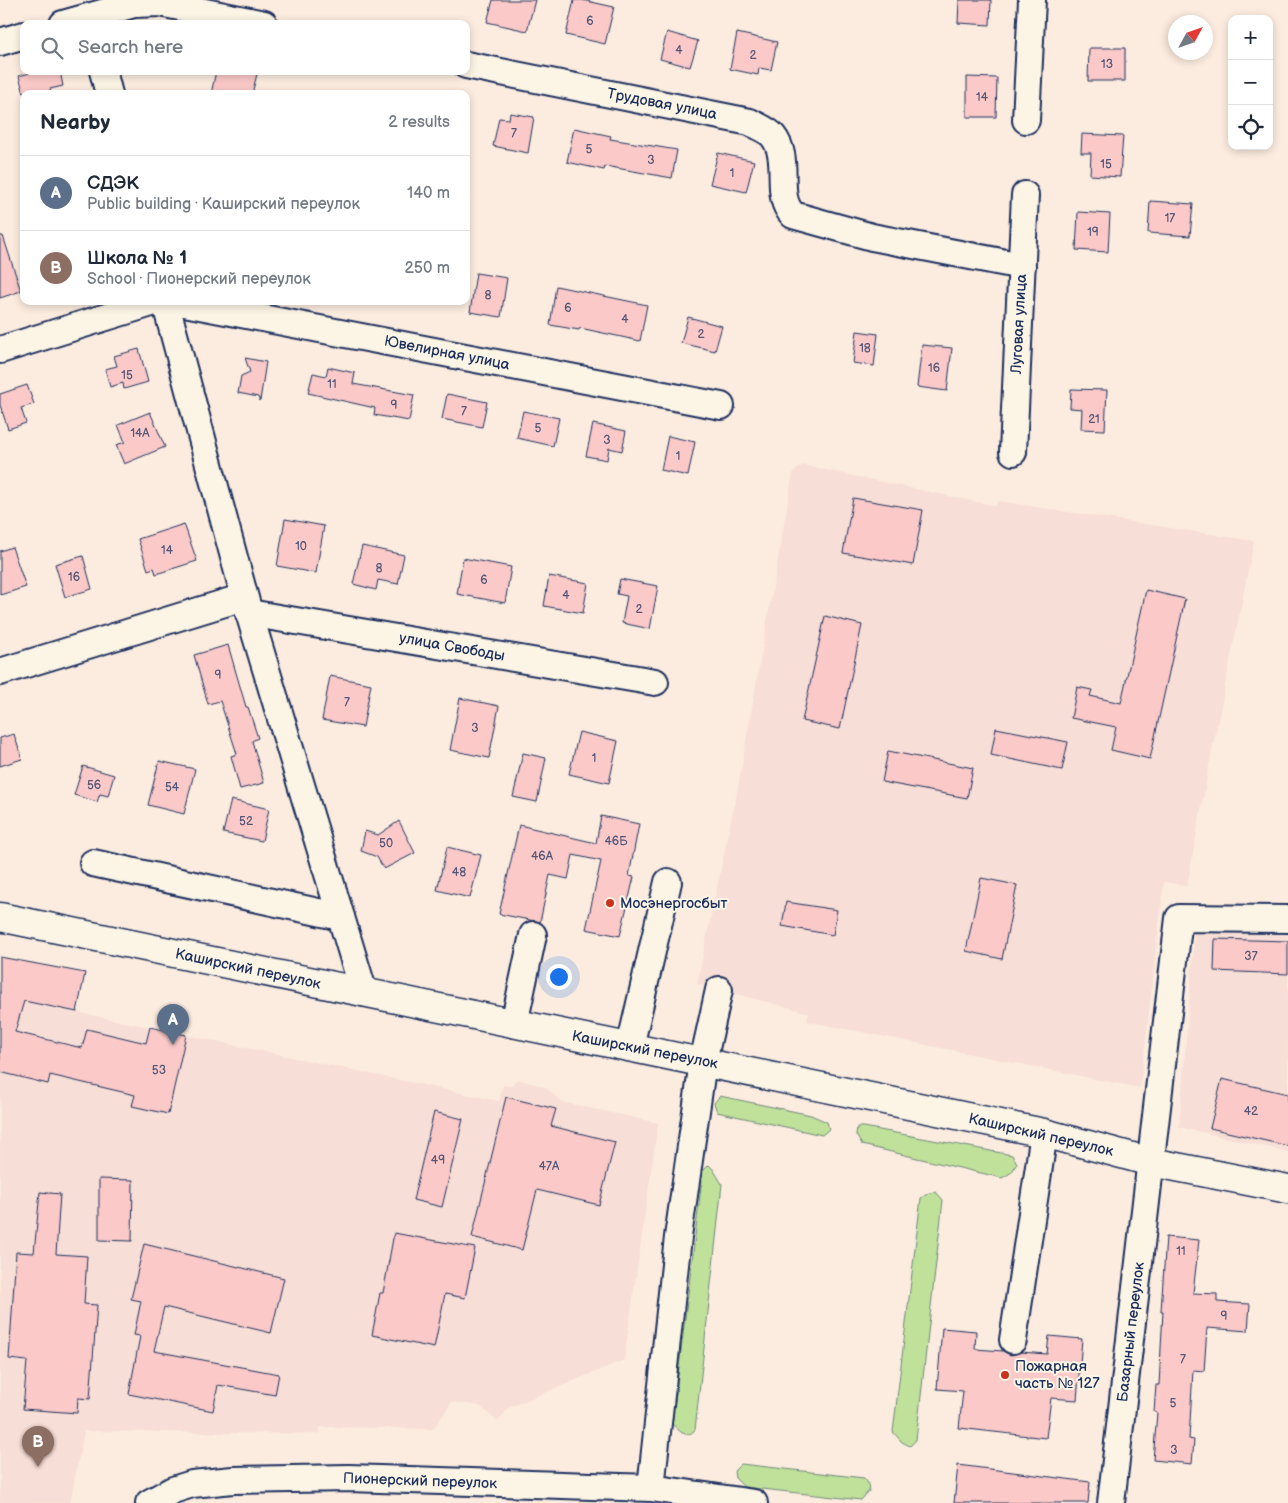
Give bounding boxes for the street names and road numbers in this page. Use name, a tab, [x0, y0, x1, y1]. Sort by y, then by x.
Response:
street label: Трудовая улица	[605, 84, 719, 124]
street label: Луговая улица	[1007, 273, 1031, 376]
street label: Ювелирная улица	[383, 332, 512, 375]
street label: улица Свободы	[398, 628, 506, 666]
street label: Каширский переулок	[173, 944, 323, 994]
street label: Каширский переулок	[570, 1027, 720, 1073]
street label: Каширский переулок	[967, 1109, 1115, 1161]
street label: Базарный переулок	[1113, 1261, 1149, 1403]
street label: Пионерский переулок	[343, 1469, 497, 1493]

